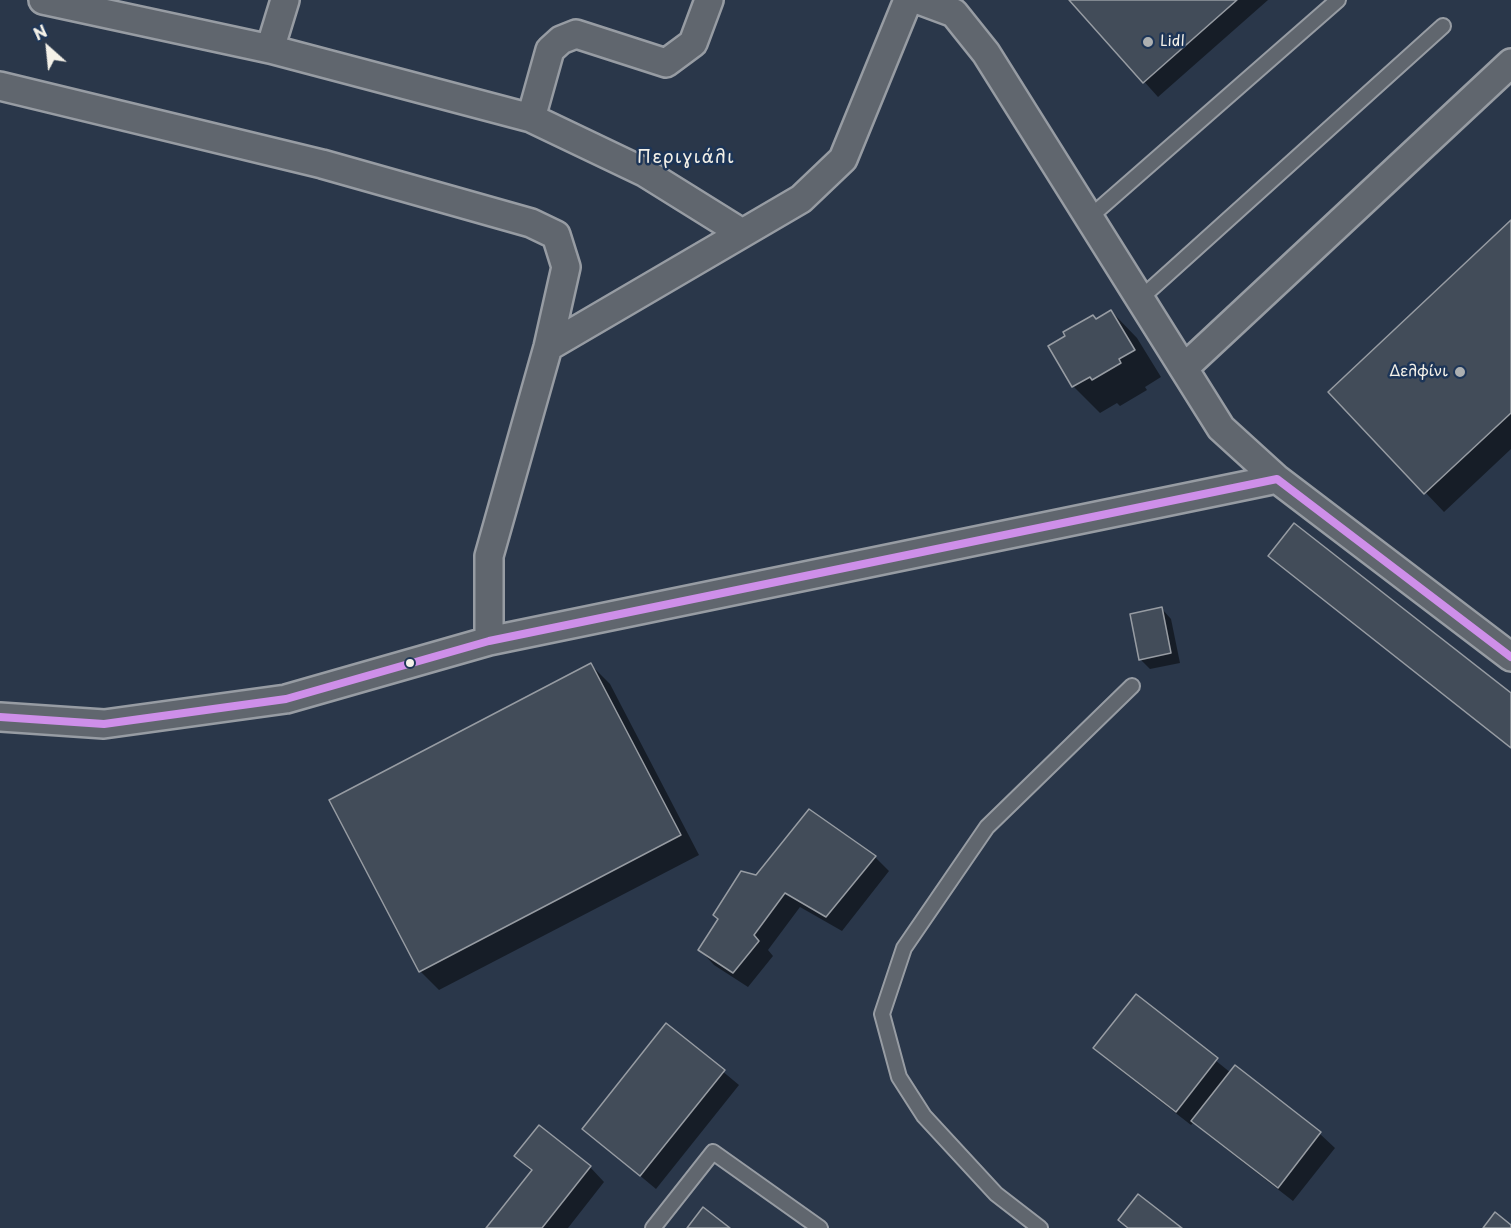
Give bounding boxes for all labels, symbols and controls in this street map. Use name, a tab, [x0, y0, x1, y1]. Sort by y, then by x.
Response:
north arrow	[18, 18, 78, 78]
text: N	[29, 18, 51, 46]
place label: Lidl	[1160, 33, 1185, 51]
marker: Lidl	[1141, 35, 1155, 49]
district label: Περιγιάλι	[636, 147, 736, 169]
place label: Δελφίνι	[1389, 363, 1448, 381]
marker: Δελφίνι	[1453, 365, 1467, 379]
unlabelled marker	[404, 657, 416, 669]

